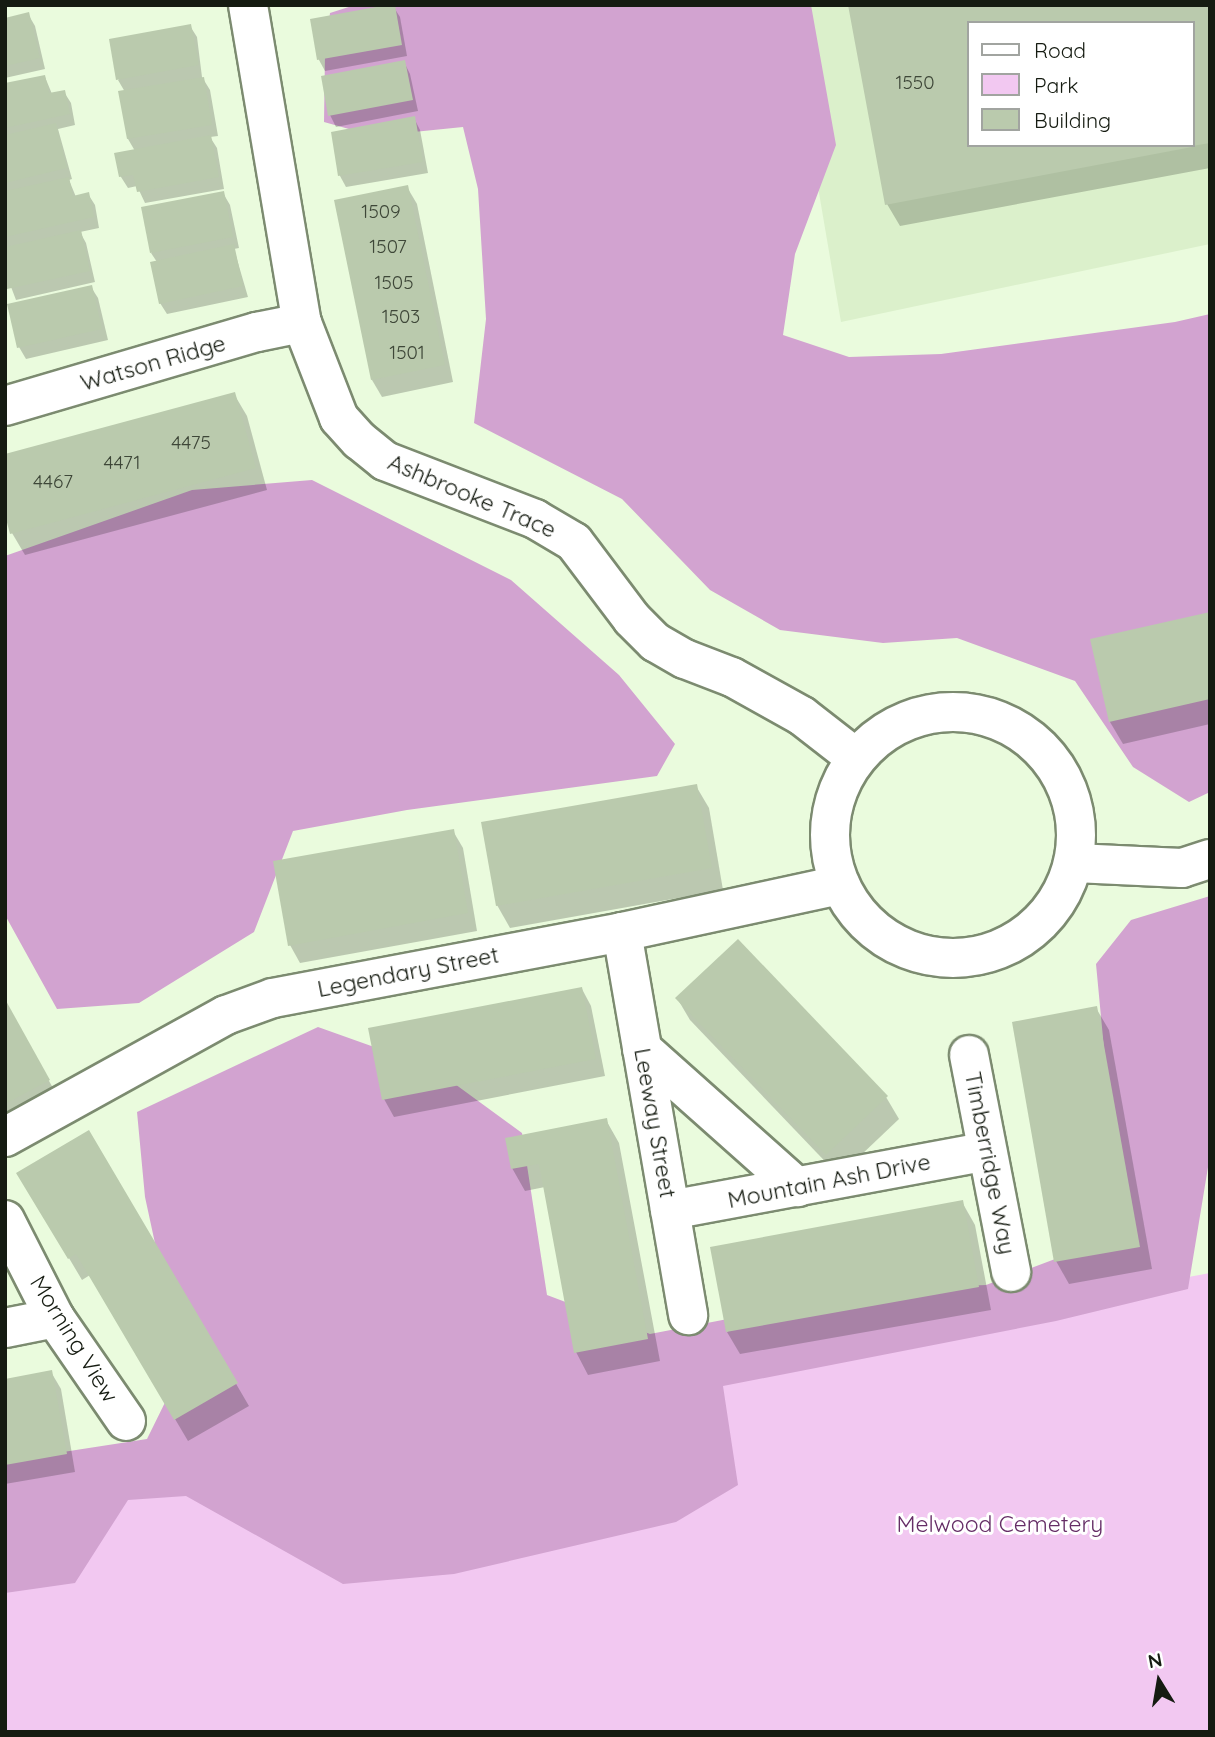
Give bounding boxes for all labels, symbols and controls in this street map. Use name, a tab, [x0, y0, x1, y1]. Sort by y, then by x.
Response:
legend	[967, 21, 1194, 147]
text: Road	[1034, 37, 1086, 63]
house number: 1550	[895, 72, 935, 94]
text: Park	[1034, 72, 1078, 98]
text: Building	[1034, 107, 1111, 133]
house number: 1509	[361, 201, 401, 223]
house number: 1507	[369, 236, 407, 258]
house number: 1505	[374, 272, 414, 294]
house number: 1503	[382, 306, 420, 328]
street label: Watson Ridge	[77, 329, 229, 397]
house number: 1501	[389, 342, 425, 364]
house number: 4475	[171, 432, 211, 454]
street label: Ashbrooke Trace	[384, 448, 560, 544]
house number: 4471	[103, 452, 141, 474]
house number: 4467	[33, 471, 73, 493]
street label: Legendary Street	[315, 941, 501, 1003]
street label: Leeway Street	[628, 1046, 682, 1200]
street label: Timberridge Way	[959, 1069, 1021, 1257]
street label: Mountain Ash Drive	[725, 1148, 933, 1214]
street label: Morning View	[24, 1270, 124, 1408]
park label: Melwood Cemetery	[897, 1510, 1103, 1538]
north arrow	[1124, 1646, 1194, 1716]
text: N	[1146, 1647, 1164, 1673]

